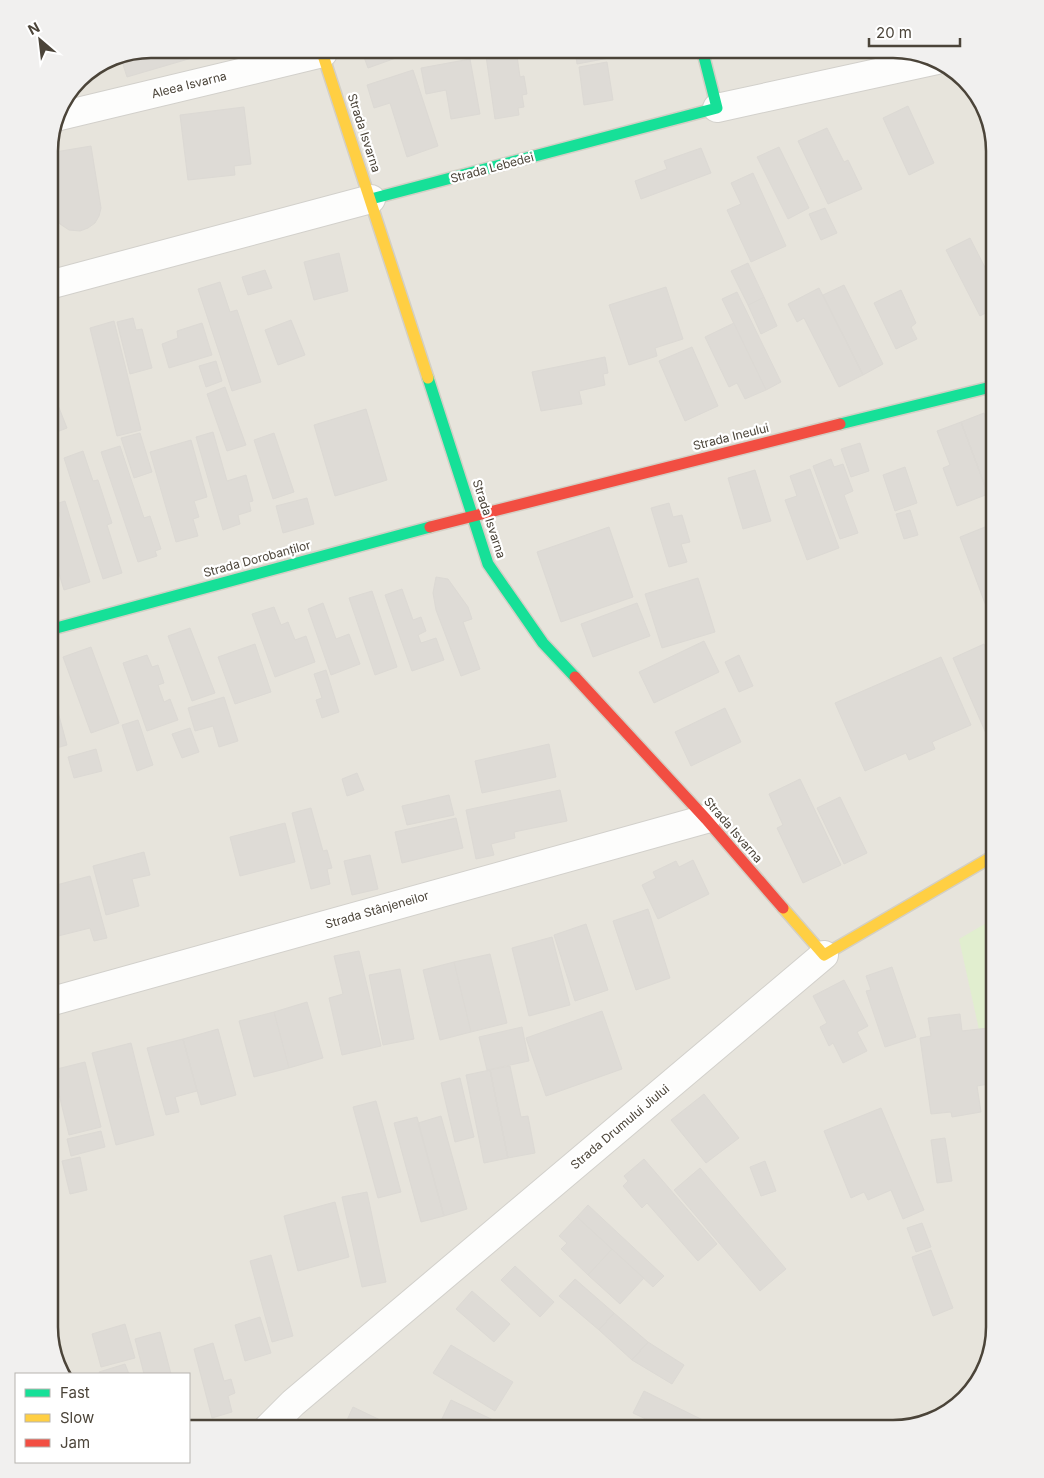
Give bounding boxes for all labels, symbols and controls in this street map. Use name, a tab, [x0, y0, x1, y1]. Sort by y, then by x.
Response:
north arrow	[15, 15, 65, 65]
scale bar	[869, 15, 960, 47]
text: N	[25, 18, 42, 38]
text: 20 m	[876, 23, 912, 42]
street label: Aleea Isvarna	[150, 68, 228, 101]
street label: Strada Isvarna	[345, 92, 384, 174]
street label: Strada Lebedei	[449, 149, 535, 186]
street label: Strada Ineului	[691, 420, 770, 453]
street label: Strada Isvarna	[470, 478, 509, 560]
street label: Strada Dorobanților	[202, 537, 313, 580]
street label: Strada Isvarna	[701, 794, 766, 865]
street label: Strada Stânjeneilor	[323, 887, 431, 932]
street label: Strada Drumului Jiului	[567, 1081, 672, 1172]
legend	[15, 1373, 190, 1463]
text: Fast	[60, 1383, 90, 1402]
text: Slow	[60, 1408, 94, 1427]
text: Jam	[60, 1433, 90, 1452]

